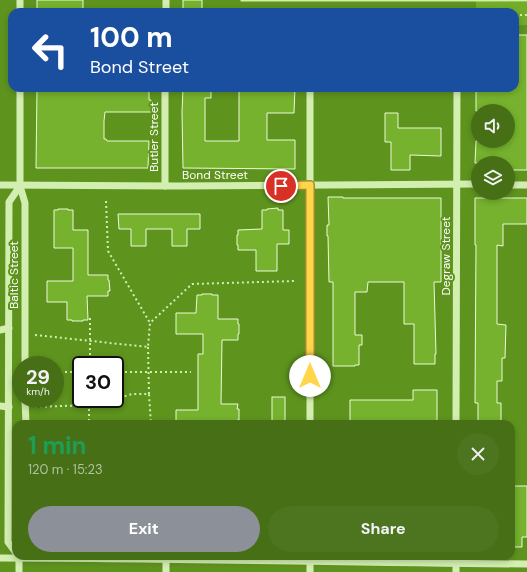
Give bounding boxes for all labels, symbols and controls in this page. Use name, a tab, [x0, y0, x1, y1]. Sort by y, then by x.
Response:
text: 100 m	[90, 19, 173, 56]
icon: left	[24, 24, 76, 76]
text: Bond Street	[90, 55, 189, 79]
street label: Butler Street	[146, 102, 162, 172]
map controls	[471, 104, 515, 200]
button: sound	[471, 104, 515, 148]
button: layers	[471, 156, 515, 200]
street label: Bond Street	[182, 167, 248, 183]
pin	[264, 169, 298, 203]
icon: arrive	[270, 175, 292, 197]
street label: Degraw Street	[438, 216, 454, 295]
street label: Baltic Street	[6, 241, 22, 309]
position arrow	[289, 355, 331, 397]
speed limit sign: 30	[72, 356, 124, 408]
text: 29	[26, 364, 50, 390]
text: km/h	[26, 385, 50, 398]
text: 1 min	[28, 430, 86, 461]
button: close	[457, 433, 499, 475]
text: 120 m · 15:23	[28, 461, 103, 478]
button: Exit	[28, 506, 260, 552]
button: Share	[268, 506, 499, 552]

